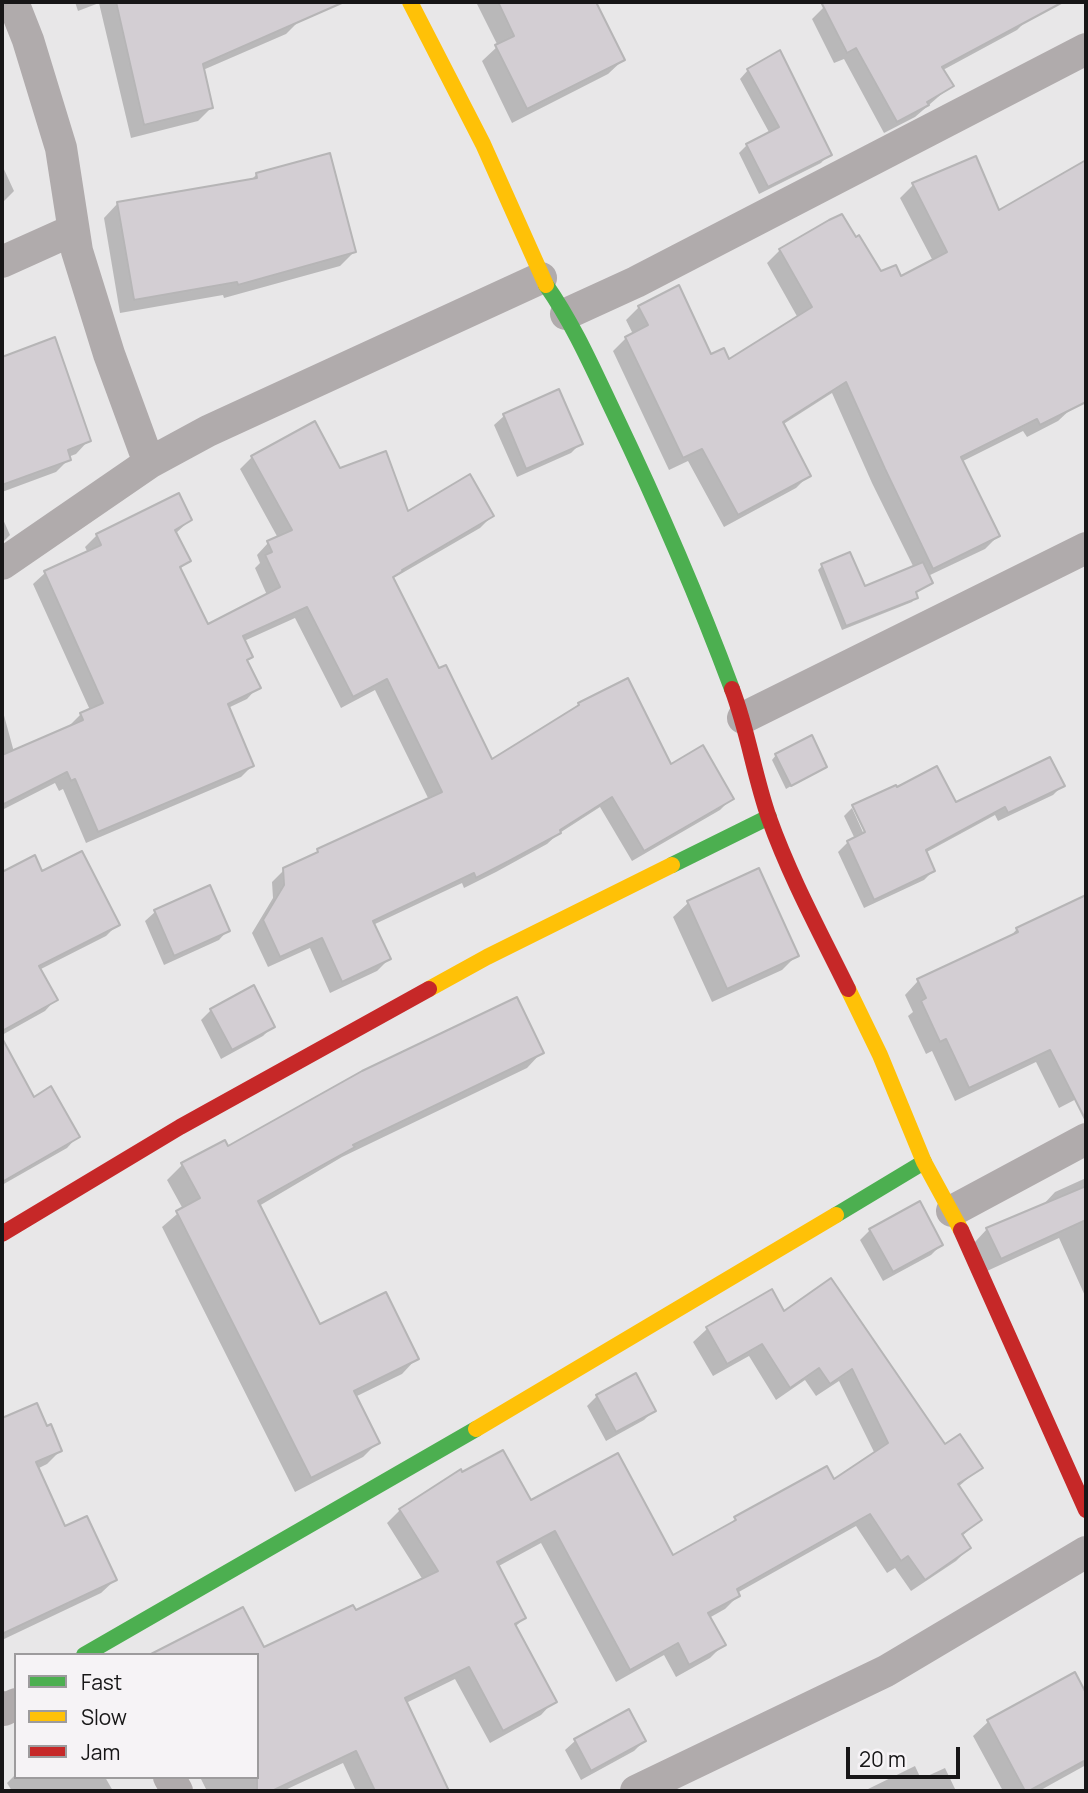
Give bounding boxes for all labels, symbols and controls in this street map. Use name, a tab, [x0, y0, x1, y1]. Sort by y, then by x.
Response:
legend	[14, 1653, 259, 1779]
text: Fast	[81, 1668, 122, 1696]
text: Slow	[81, 1703, 127, 1731]
scale bar	[850, 1734, 964, 1778]
text: Jam	[81, 1738, 120, 1766]
text: 20 m	[859, 1745, 906, 1773]

